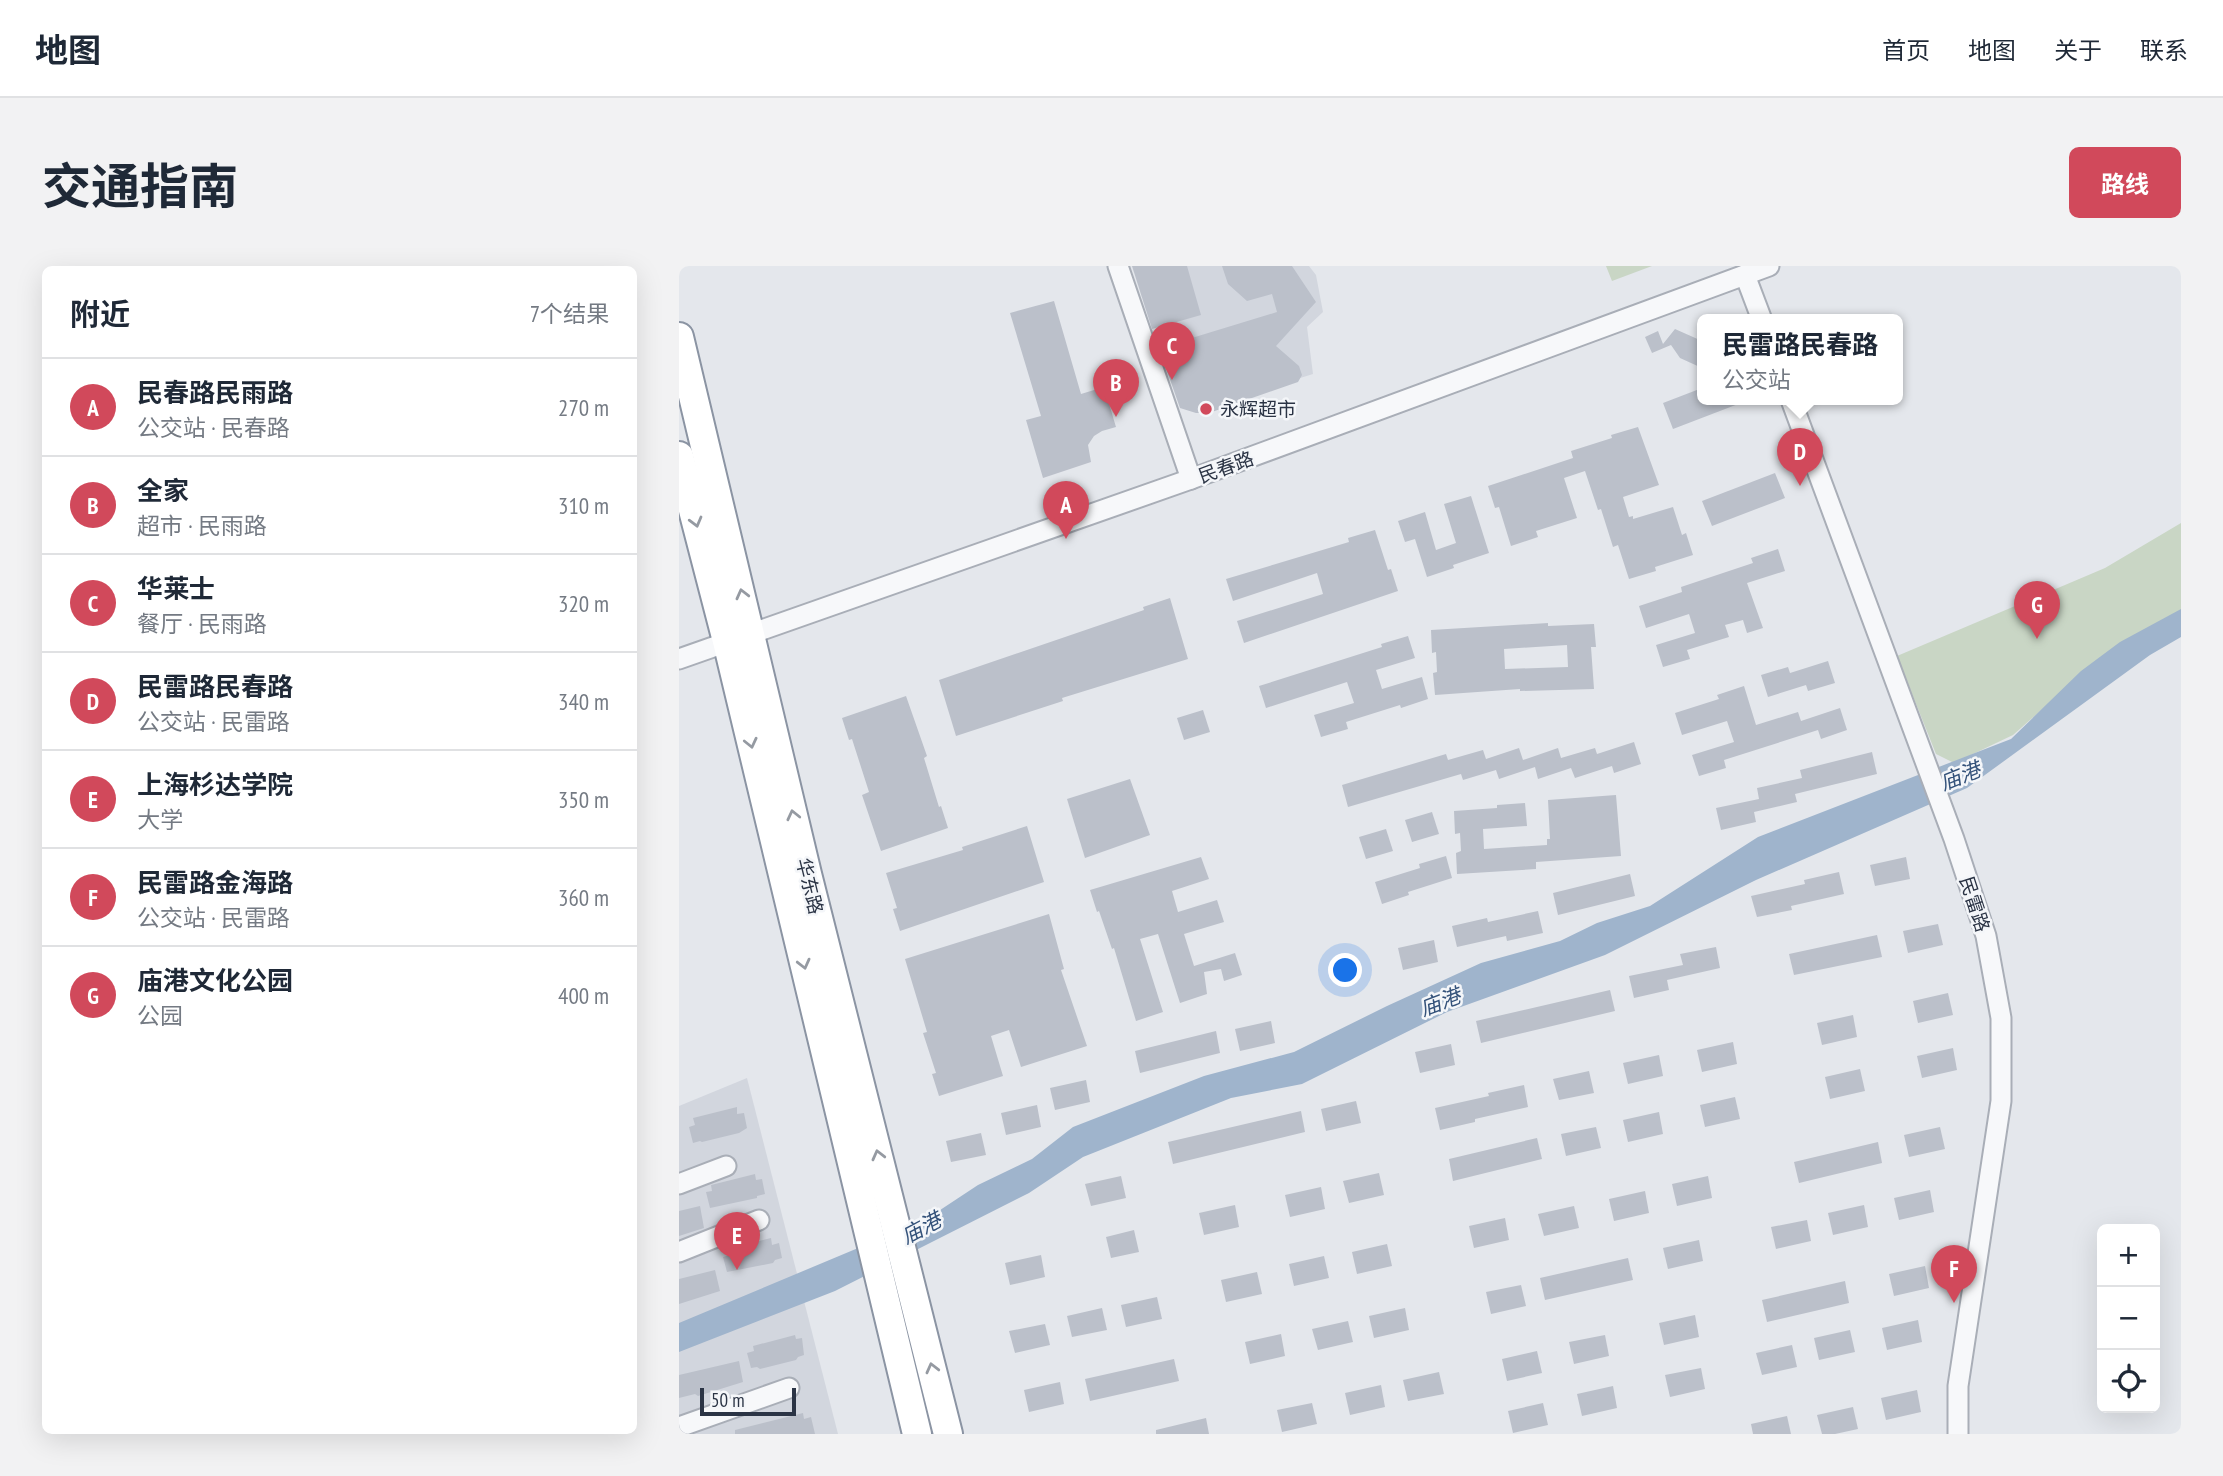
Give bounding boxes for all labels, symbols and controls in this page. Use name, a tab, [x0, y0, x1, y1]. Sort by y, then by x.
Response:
text: 地图	[35, 28, 101, 71]
text: 首页	[1882, 35, 1930, 66]
text: 地图	[1968, 35, 2016, 66]
text: 关于	[2054, 35, 2102, 66]
text: 联系	[2140, 35, 2188, 66]
button: 路线	[2069, 147, 2181, 218]
text: 交通指南	[42, 154, 238, 218]
text: 附近	[70, 294, 130, 333]
text: 7个结果	[530, 299, 609, 328]
popup	[1697, 314, 1903, 405]
pin: C	[1149, 322, 1195, 380]
text: 民雷路民春路	[1722, 328, 1878, 361]
pin: B	[1093, 359, 1139, 417]
text: 公交站	[1722, 365, 1791, 394]
text: 民春路民雨路	[137, 376, 293, 409]
text: A	[87, 393, 99, 422]
text: 270 m	[558, 393, 609, 422]
place label: 永辉超市	[1220, 397, 1296, 421]
marker: 永辉超市	[1198, 401, 1214, 417]
text: 公交站 · 民春路	[137, 413, 290, 442]
pin: D	[1777, 428, 1823, 486]
street label: 民春路	[1195, 446, 1257, 488]
text: 全家	[137, 474, 189, 507]
pin: A	[1043, 481, 1089, 539]
text: B	[87, 491, 99, 520]
text: 310 m	[558, 491, 609, 520]
text: 超市 · 民雨路	[137, 511, 267, 540]
one-way arrow	[688, 516, 702, 528]
text: 华莱士	[137, 572, 215, 605]
pin: G	[2014, 581, 2060, 639]
one-way arrow	[735, 588, 750, 600]
text: C	[88, 589, 98, 618]
text: 320 m	[558, 589, 609, 618]
text: 餐厅 · 民雨路	[137, 609, 267, 638]
text: 民雷路民春路	[137, 670, 293, 703]
text: D	[87, 687, 99, 716]
text: 340 m	[558, 687, 609, 716]
text: 公交站 · 民雷路	[137, 707, 290, 736]
one-way arrow	[743, 737, 757, 749]
water label: 庙港	[1935, 754, 1987, 796]
text: 上海杉达学院	[137, 768, 293, 801]
text: E	[88, 785, 98, 814]
text: 350 m	[558, 785, 609, 814]
text: 大学	[137, 805, 183, 834]
one-way arrow	[787, 809, 801, 821]
street label: 华东路	[791, 855, 829, 917]
text: 民雷路金海路	[137, 866, 293, 899]
street label: 民雷路	[1955, 873, 1995, 935]
text: F	[88, 883, 98, 912]
text: 360 m	[558, 883, 609, 912]
text: 公交站 · 民雷路	[137, 903, 290, 932]
your location	[1328, 953, 1362, 987]
one-way arrow	[796, 958, 810, 970]
text: 庙港文化公园	[137, 964, 293, 997]
text: G	[87, 981, 99, 1010]
text: 400 m	[558, 981, 609, 1010]
water label: 庙港	[1416, 981, 1467, 1022]
text: 公园	[137, 1001, 183, 1030]
one-way arrow	[872, 1149, 886, 1161]
water label: 庙港	[896, 1205, 949, 1250]
pin: E	[714, 1212, 760, 1270]
map controls	[2097, 1224, 2160, 1413]
button: +	[2097, 1224, 2160, 1287]
pin: F	[1931, 1245, 1977, 1303]
button: −	[2097, 1287, 2160, 1350]
button: locate	[2097, 1350, 2160, 1413]
one-way arrow	[926, 1362, 940, 1374]
scale bar	[700, 1385, 796, 1417]
text: 50 m	[711, 1388, 745, 1412]

